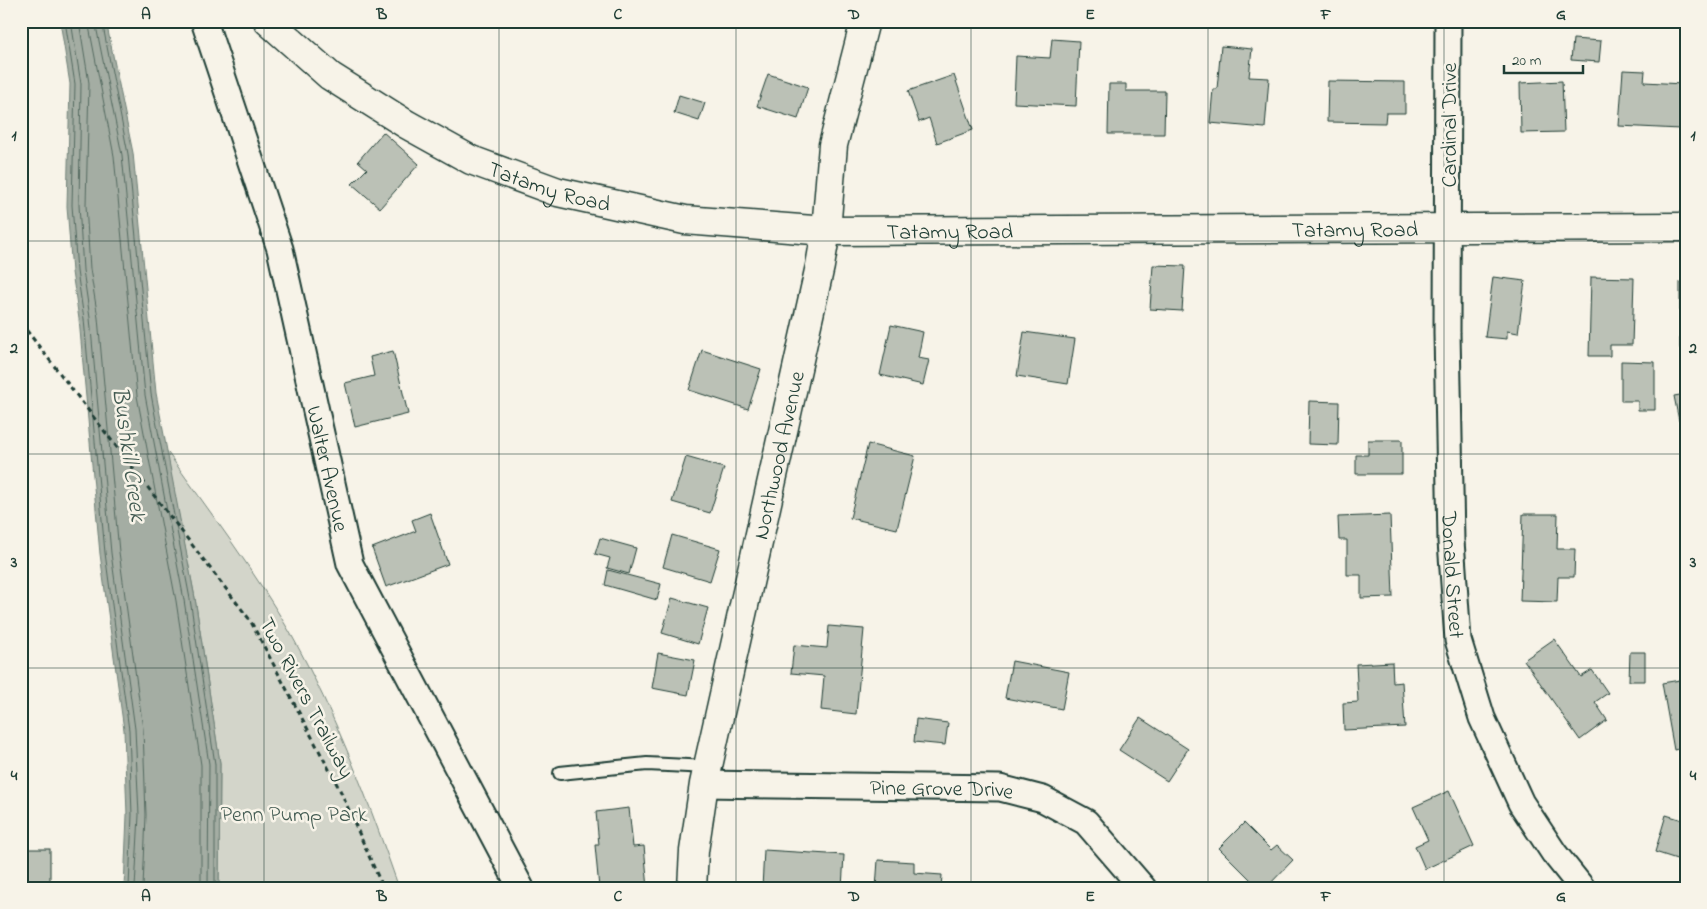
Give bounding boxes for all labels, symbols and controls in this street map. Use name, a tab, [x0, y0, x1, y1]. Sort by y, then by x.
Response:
text: A	[141, 3, 151, 27]
text: B	[376, 3, 388, 27]
text: C	[614, 3, 623, 27]
text: D	[847, 3, 860, 27]
text: E	[1085, 3, 1095, 27]
text: F	[1320, 3, 1332, 27]
text: G	[1556, 3, 1566, 27]
scale bar	[1504, 42, 1583, 74]
text: 20 m	[1512, 50, 1542, 72]
street label: Cardinal Drive	[1435, 62, 1467, 187]
text: 1	[11, 124, 17, 148]
text: 1	[1690, 124, 1696, 148]
street label: Tatamy Road	[483, 155, 613, 222]
street label: Tatamy Road	[1291, 215, 1418, 249]
street label: Tatamy Road	[886, 217, 1013, 250]
text: 2	[9, 337, 18, 361]
text: 2	[1688, 337, 1697, 361]
street label: Northwood Avenue	[746, 368, 815, 543]
water label: Bushkill Creek	[101, 385, 154, 525]
street label: Walter Avenue	[296, 403, 355, 535]
street label: Donald Street	[1431, 510, 1471, 640]
text: 3	[10, 551, 18, 575]
text: 3	[1689, 551, 1697, 575]
street label: Two Rivers Trailway	[248, 612, 361, 785]
text: 4	[10, 764, 18, 788]
text: 4	[1689, 764, 1697, 788]
street label: Pine Grove Drive	[870, 773, 1017, 810]
park label: Penn Pump Park	[221, 800, 368, 832]
text: A	[141, 885, 151, 909]
text: B	[376, 885, 388, 909]
text: C	[614, 885, 623, 909]
text: D	[847, 885, 860, 909]
text: E	[1085, 885, 1095, 909]
text: F	[1320, 885, 1332, 909]
text: G	[1556, 885, 1566, 909]

